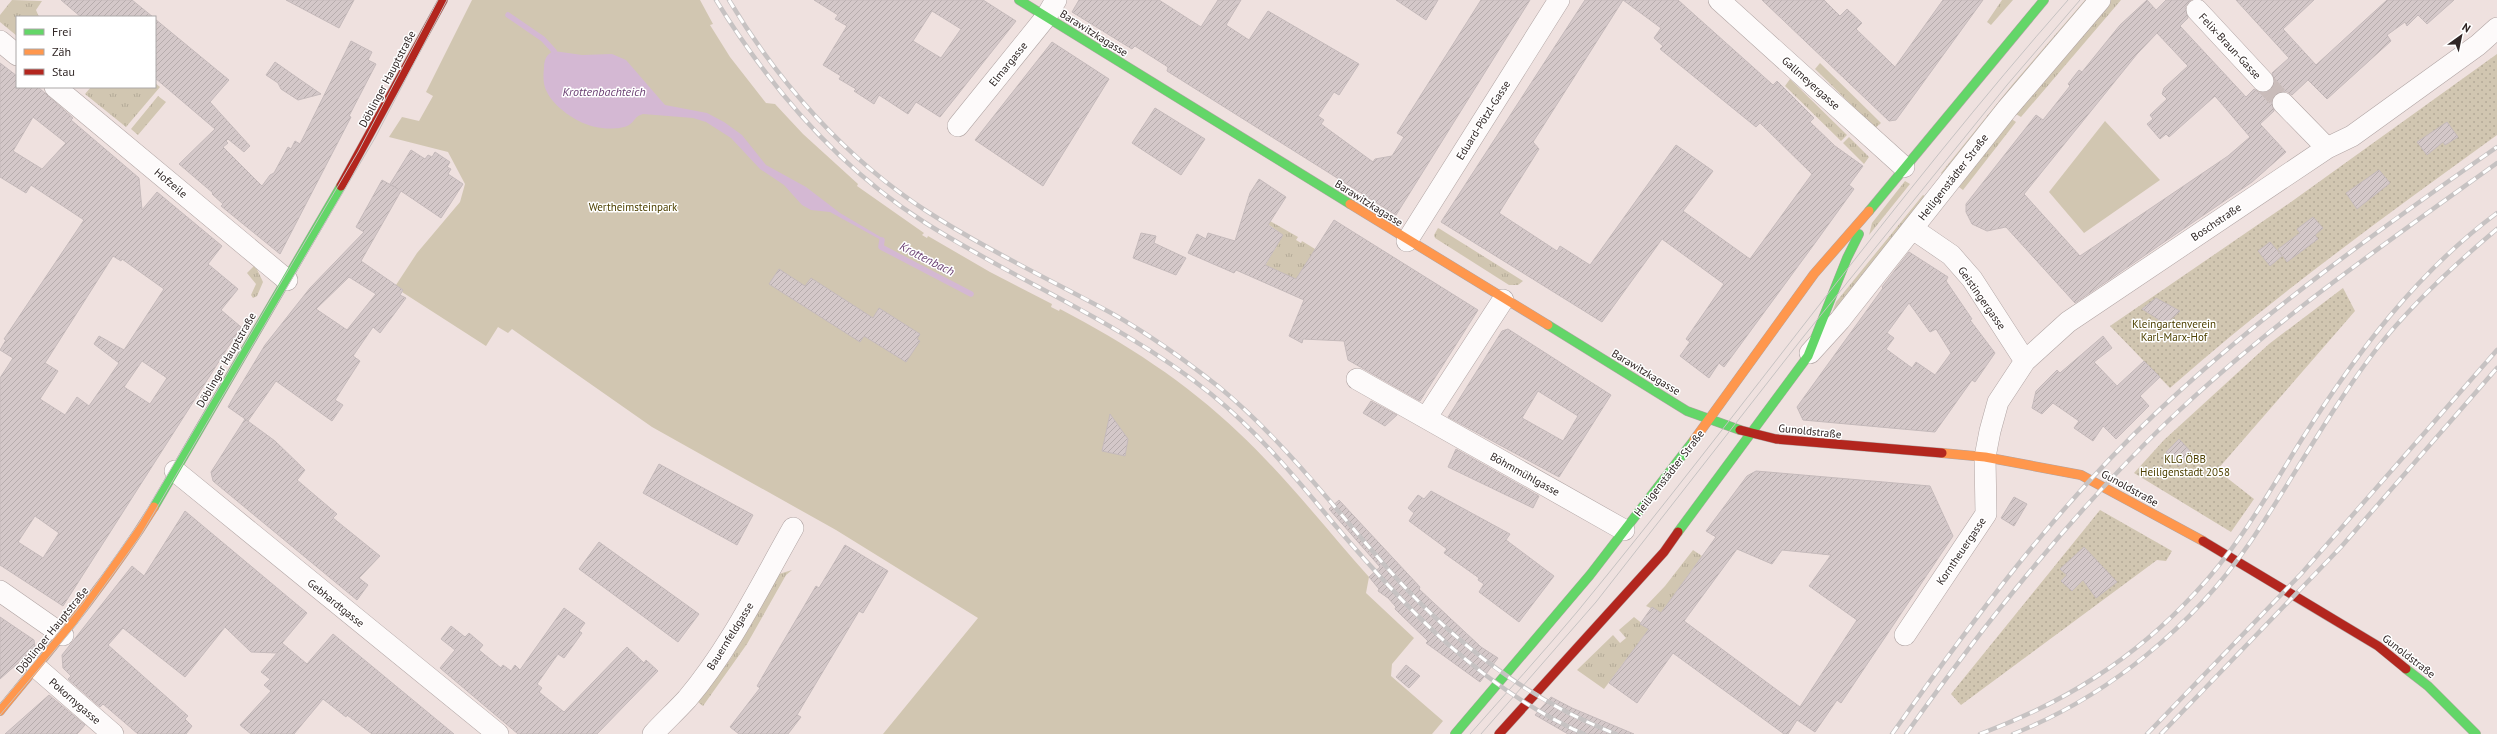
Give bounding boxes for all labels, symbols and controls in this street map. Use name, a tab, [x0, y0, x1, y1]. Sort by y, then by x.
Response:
street label: Barawitzkagasse	[1057, 6, 1131, 60]
street label: Felix-Braun-Gasse	[2196, 10, 2264, 82]
legend	[16, 16, 156, 88]
north arrow	[2441, 16, 2481, 56]
text: N	[2460, 20, 2473, 35]
text: Frei	[52, 24, 72, 39]
street label: Döblinger Hauptstraße	[356, 28, 419, 130]
street label: Elmargasse	[986, 39, 1031, 89]
text: Zäh	[52, 44, 71, 59]
street label: Gallmeyergasse	[1779, 53, 1843, 113]
text: Stau	[52, 64, 75, 79]
street label: Eduard-Pötzl-Gasse	[1453, 77, 1513, 162]
water label: Krottenbachteich	[562, 84, 646, 99]
street label: Heiligenstädter Straße	[1915, 131, 1991, 223]
street label: Hofzeile	[152, 165, 191, 201]
street label: Barawitzkagasse	[1332, 176, 1406, 230]
park label: Wertheimsteinpark	[589, 200, 678, 214]
street label: Boschstraße	[2188, 200, 2244, 244]
water label: Krottenbach	[897, 238, 957, 279]
street label: Geistingergasse	[1955, 264, 2009, 333]
street label: Döblinger Hauptstraße	[193, 310, 259, 410]
park label: Kleingartenverein Karl-Marx-Hof	[2132, 317, 2216, 344]
street label: Barawitzkagasse	[1609, 346, 1683, 398]
street label: Gunoldstraße	[1778, 421, 1843, 441]
street label: Heiligenstädter Straße	[1631, 427, 1707, 519]
street label: Böhmmühlgasse	[1488, 449, 1563, 499]
park label: KLG ÖBB Heiligenstadt 2058	[2140, 452, 2230, 479]
street label: Gunoldstraße	[2099, 467, 2161, 510]
street label: Korntheuergasse	[1933, 514, 1989, 588]
street label: Gebhardtgasse	[305, 576, 368, 630]
street label: Döblinger Hauptstraße	[13, 584, 92, 676]
street label: Bauernfeldgasse	[704, 599, 757, 673]
street label: Gunoldstraße	[2380, 631, 2439, 681]
street label: Pokornygasse	[46, 675, 104, 727]

